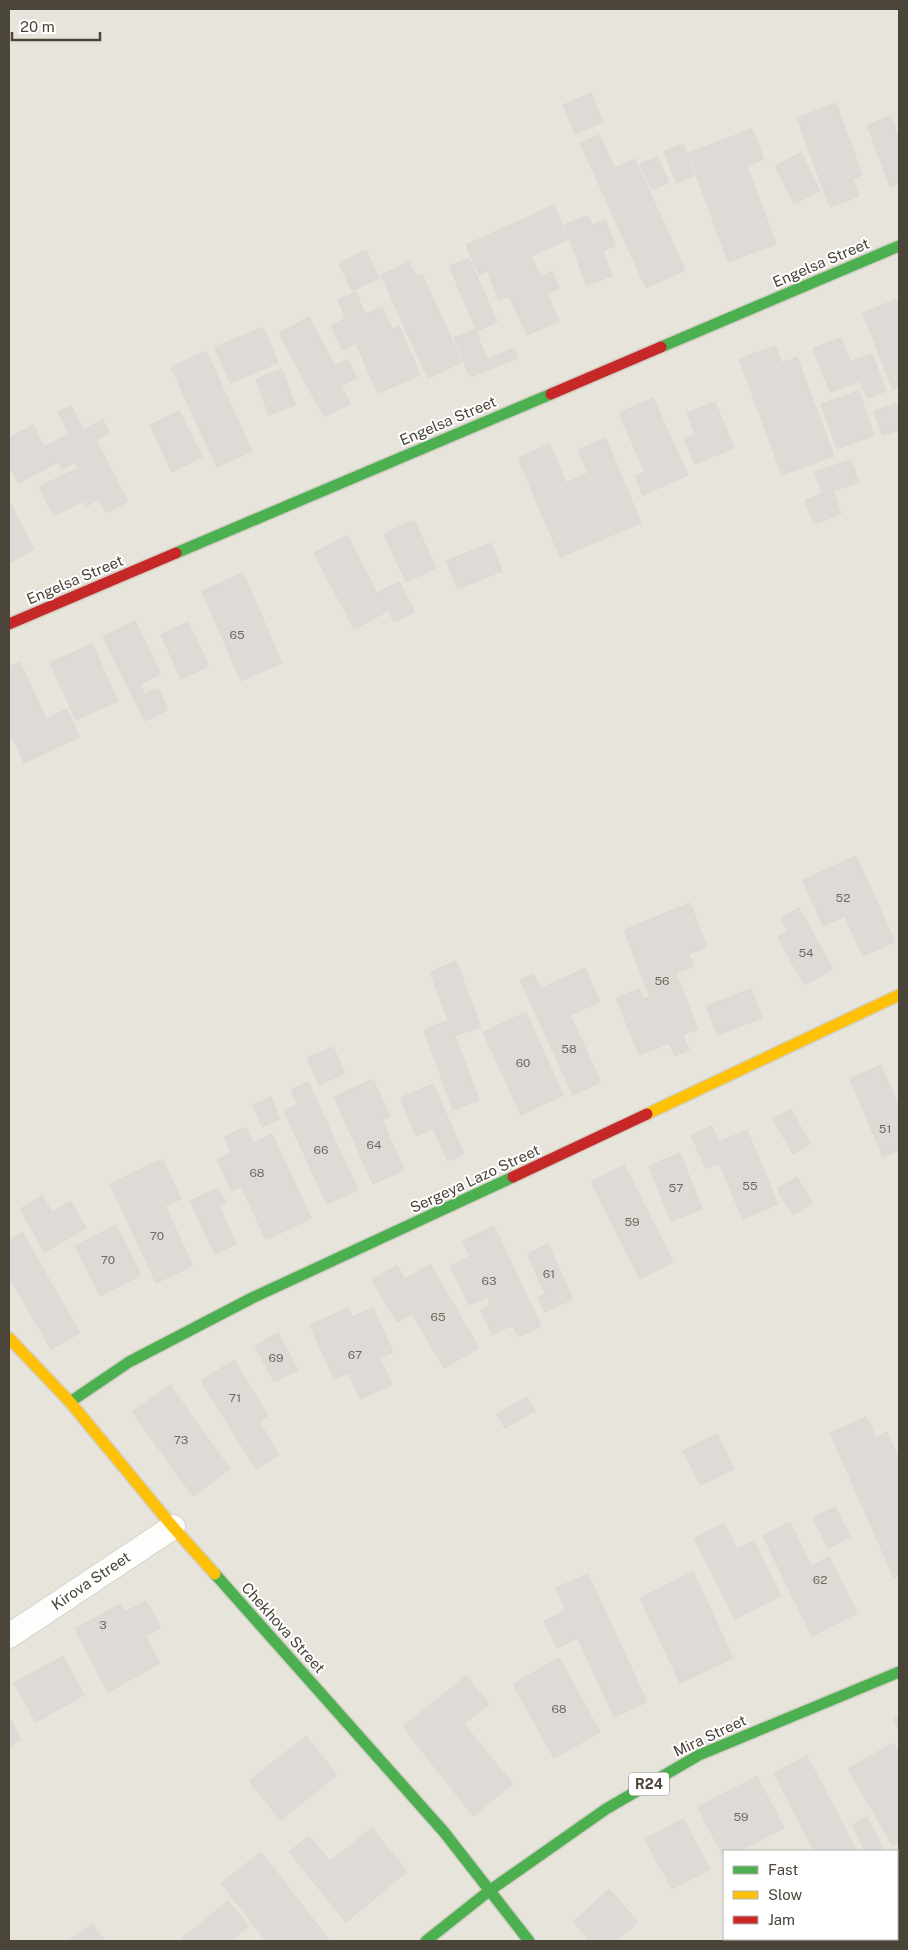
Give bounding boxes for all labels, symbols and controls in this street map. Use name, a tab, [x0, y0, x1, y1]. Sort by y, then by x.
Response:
scale bar	[12, 10, 100, 42]
text: 20 m	[20, 18, 55, 35]
street label: Engelsa Street	[770, 235, 872, 290]
street label: Engelsa Street	[397, 393, 499, 448]
street label: Engelsa Street	[24, 552, 126, 607]
house number: 65	[229, 628, 245, 642]
house number: 52	[836, 891, 850, 905]
house number: 54	[798, 946, 814, 960]
house number: 56	[654, 974, 670, 988]
house number: 58	[561, 1042, 577, 1056]
house number: 60	[516, 1056, 530, 1070]
house number: 51	[879, 1122, 891, 1136]
house number: 64	[367, 1138, 382, 1152]
street label: Sergeya Lazo Street	[407, 1141, 542, 1216]
house number: 66	[314, 1143, 328, 1157]
house number: 68	[249, 1166, 265, 1180]
house number: 55	[742, 1179, 758, 1193]
house number: 57	[669, 1181, 683, 1195]
house number: 59	[624, 1215, 640, 1229]
house number: 70	[150, 1229, 164, 1243]
house number: 70	[101, 1253, 115, 1267]
house number: 61	[543, 1267, 555, 1281]
house number: 63	[482, 1274, 496, 1288]
house number: 65	[430, 1310, 446, 1324]
house number: 67	[348, 1348, 362, 1362]
house number: 69	[269, 1351, 283, 1365]
house number: 71	[229, 1391, 241, 1405]
house number: 73	[174, 1433, 188, 1447]
street label: Kirova Street	[48, 1548, 133, 1613]
house number: 62	[813, 1573, 827, 1587]
street label: Chekhova Street	[238, 1579, 329, 1677]
house number: 3	[99, 1618, 107, 1632]
house number: 68	[551, 1702, 567, 1716]
street label: Mira Street	[671, 1711, 749, 1760]
road number: R24	[629, 1772, 669, 1796]
house number: 59	[733, 1810, 749, 1824]
legend	[723, 1850, 898, 1940]
text: Fast	[768, 1861, 798, 1878]
text: Slow	[768, 1886, 803, 1903]
text: Jam	[768, 1911, 795, 1928]

